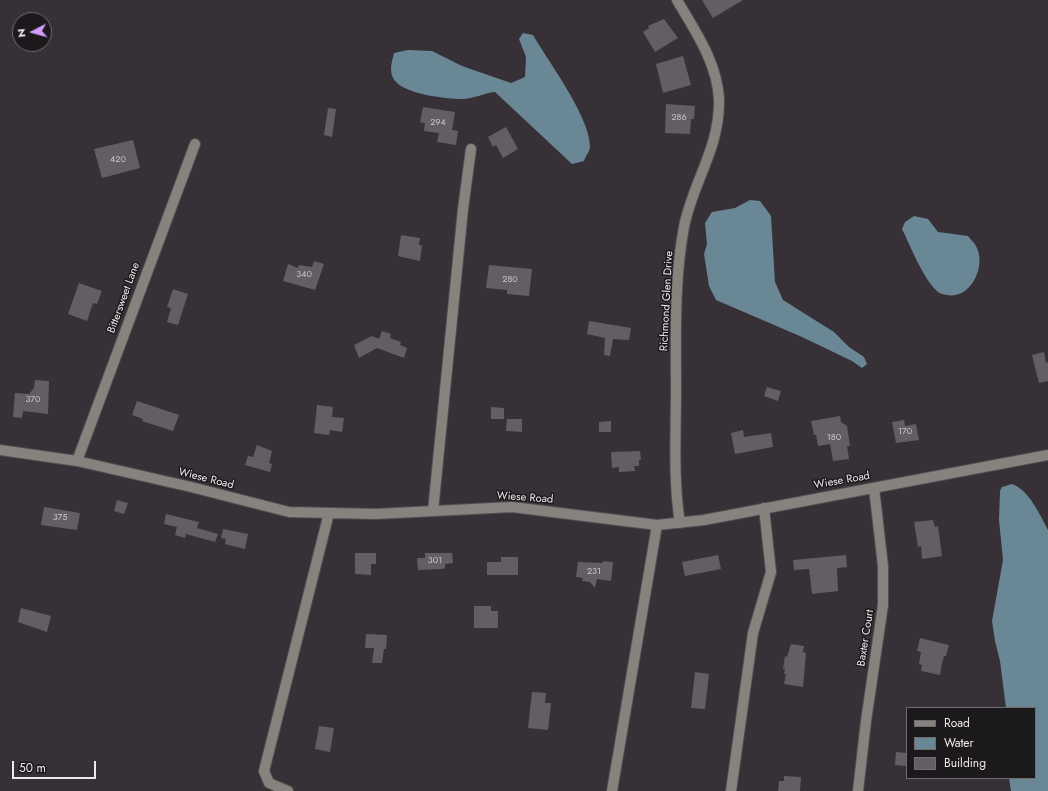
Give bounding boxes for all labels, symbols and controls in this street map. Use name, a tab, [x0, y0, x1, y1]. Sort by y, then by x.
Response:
north arrow	[12, 12, 52, 52]
text: N	[13, 28, 29, 38]
house number: 286	[671, 113, 687, 123]
house number: 294	[430, 118, 446, 128]
house number: 420	[110, 155, 126, 165]
street label: Richmond Glen Drive	[658, 251, 676, 351]
street label: Bittersweet Lane	[105, 261, 143, 335]
house number: 340	[296, 270, 312, 280]
house number: 280	[502, 275, 518, 285]
house number: 370	[26, 395, 40, 405]
house number: 170	[898, 427, 912, 437]
house number: 180	[827, 433, 841, 443]
street label: Wiese Road	[177, 466, 235, 492]
street label: Wiese Road	[813, 470, 871, 492]
street label: Wiese Road	[496, 489, 554, 507]
house number: 375	[53, 513, 67, 523]
house number: 301	[428, 556, 442, 566]
house number: 231	[587, 567, 601, 577]
street label: Baxter Court	[855, 609, 877, 667]
legend	[906, 707, 1036, 779]
text: Road	[944, 714, 970, 732]
text: Water	[944, 734, 974, 752]
scale bar	[14, 753, 98, 779]
text: Building	[944, 754, 986, 772]
text: 50 m	[19, 759, 46, 777]

